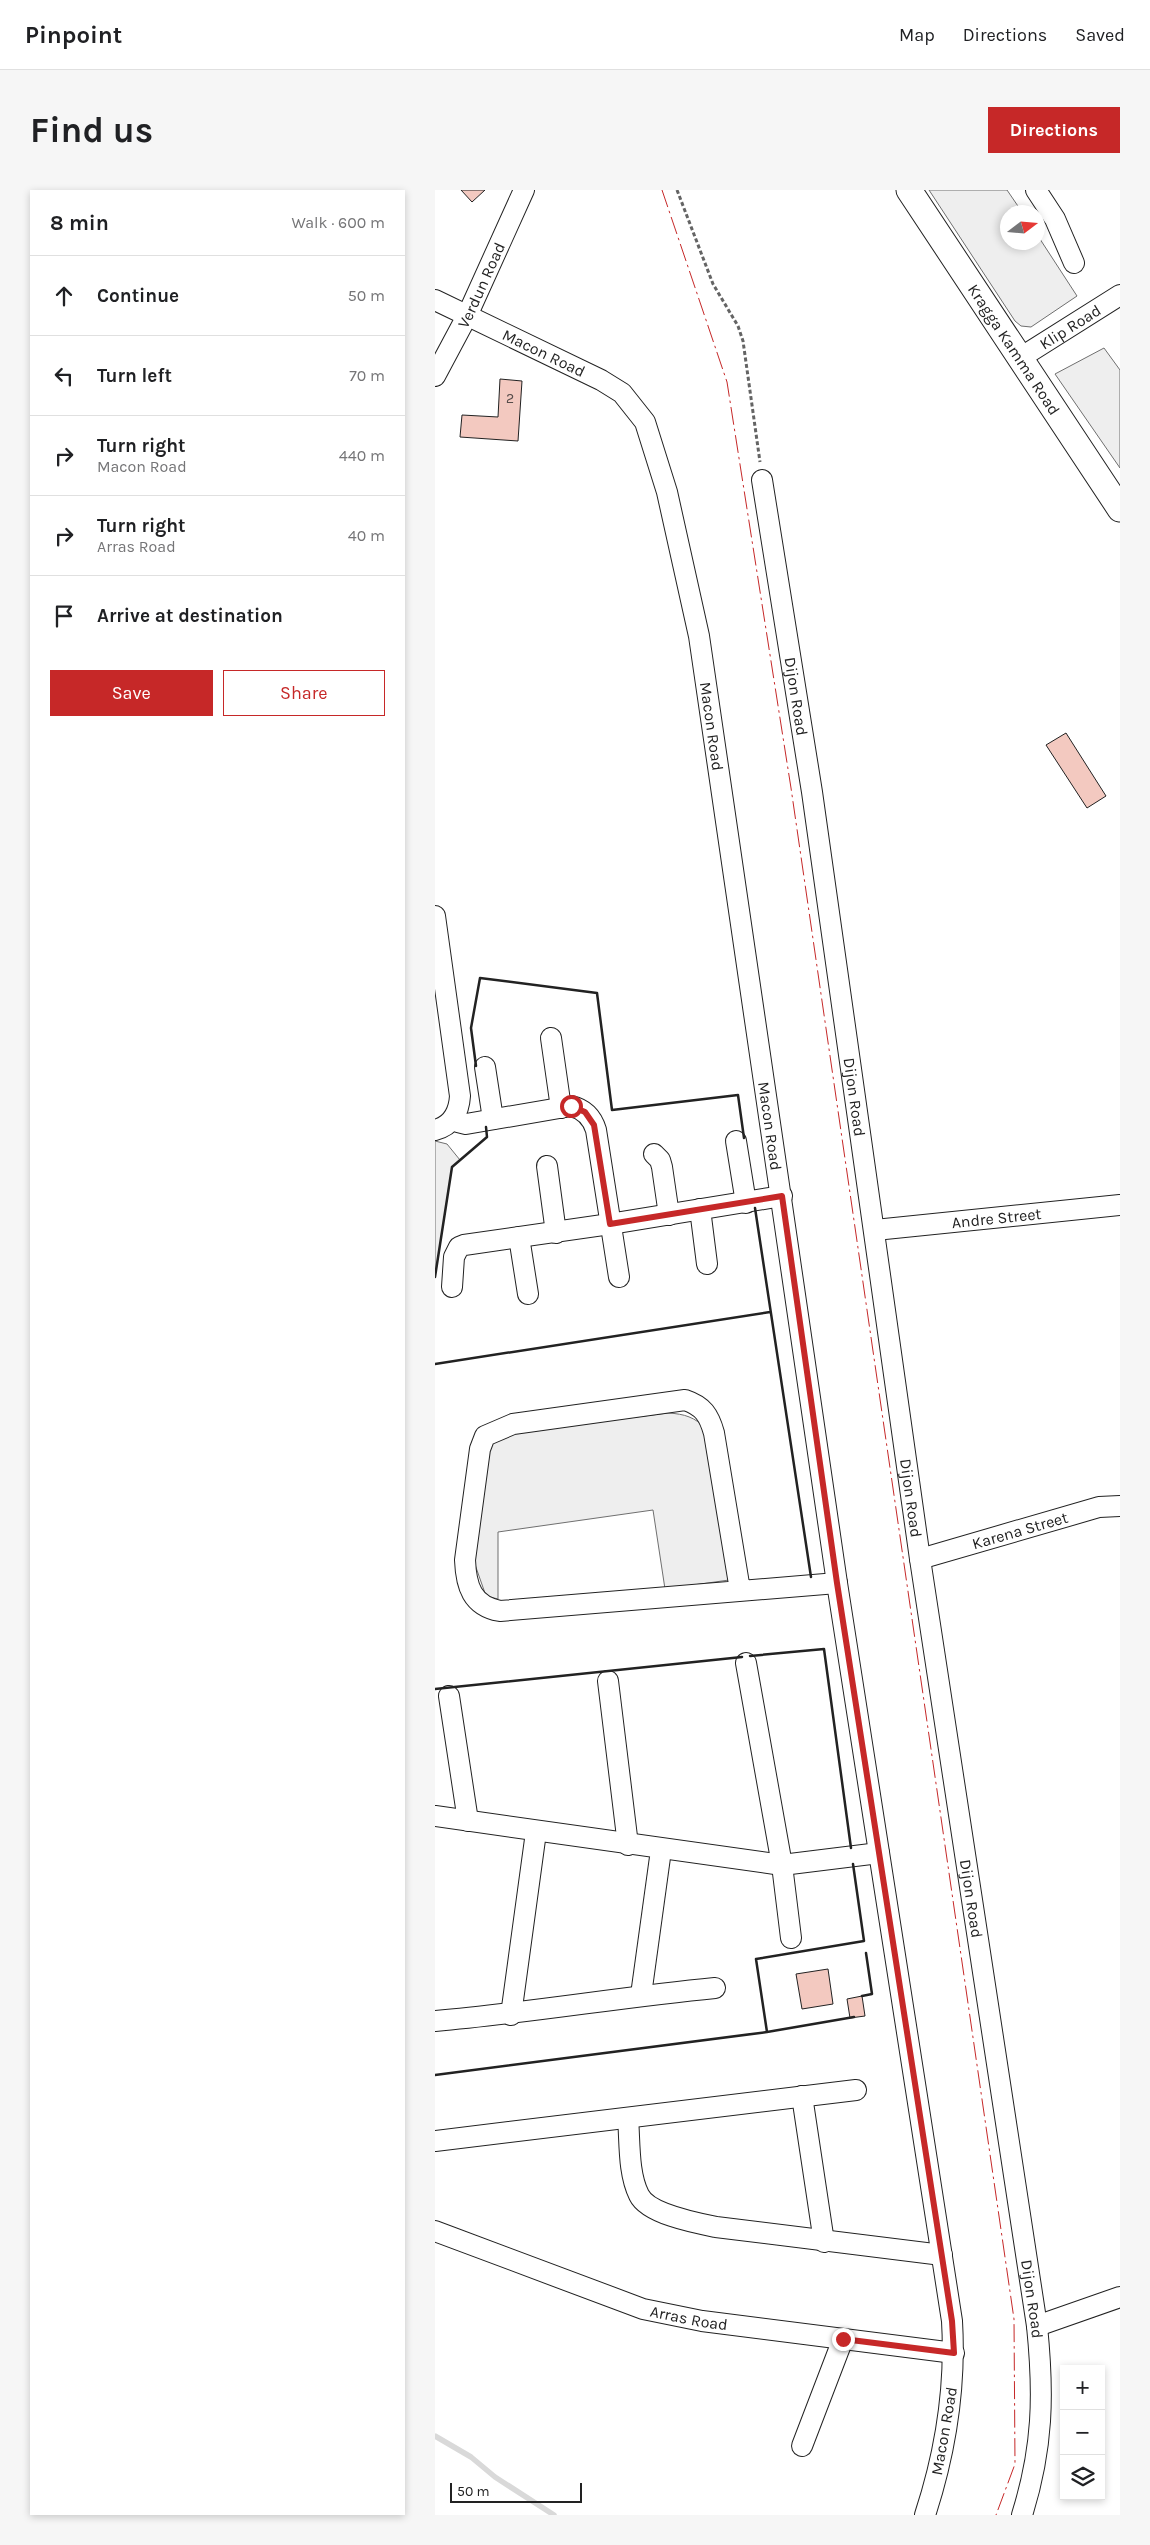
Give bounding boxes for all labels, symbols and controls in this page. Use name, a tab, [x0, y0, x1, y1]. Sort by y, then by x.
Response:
text: Pinpoint	[25, 21, 122, 49]
text: Map	[899, 24, 935, 46]
text: Directions	[963, 24, 1047, 46]
text: Saved	[1075, 24, 1125, 46]
button: Directions	[988, 107, 1120, 153]
text: Find us	[30, 110, 153, 151]
north arrow	[1000, 205, 1045, 250]
text: 8 min	[50, 211, 109, 235]
text: Walk · 600 m	[292, 213, 385, 232]
street label: Verdun Road	[453, 239, 509, 331]
street label: Kragga Kamma Road	[964, 280, 1065, 418]
icon: ahead	[50, 282, 78, 310]
text: Continue	[97, 285, 179, 307]
text: 50 m	[348, 286, 385, 305]
street label: Klip Road	[1036, 300, 1104, 353]
street label: Macon Road	[499, 324, 589, 381]
icon: left	[50, 362, 78, 390]
text: Turn left	[97, 365, 172, 387]
text: 70 m	[349, 366, 385, 385]
house number: 2	[506, 390, 514, 407]
text: Turn right	[97, 435, 186, 457]
icon: right	[50, 442, 78, 470]
text: 440 m	[339, 446, 385, 465]
text: Macon Road	[97, 457, 187, 476]
text: Turn right	[97, 515, 186, 537]
icon: right	[50, 522, 78, 550]
text: 40 m	[348, 526, 385, 545]
text: Arras Road	[97, 537, 176, 556]
icon: arrive	[50, 602, 78, 630]
text: Arrive at destination	[97, 605, 283, 627]
street label: Dijon Road	[781, 656, 812, 737]
button: Save	[50, 670, 213, 716]
button: Share	[223, 670, 385, 716]
street label: Macon Road	[696, 680, 728, 772]
street label: Dijon Road	[840, 1056, 870, 1138]
street label: Macon Road	[755, 1080, 786, 1172]
route start	[560, 1095, 583, 1118]
street label: Andre Street	[951, 1204, 1042, 1232]
street label: Dijon Road	[896, 1457, 926, 1539]
street label: Karena Street	[970, 1507, 1070, 1553]
street label: Dijon Road	[956, 1858, 987, 1939]
street label: Dijon Road	[1017, 2258, 1048, 2339]
street label: Arras Road	[648, 2301, 729, 2334]
route end	[832, 2328, 855, 2351]
map controls	[1060, 2365, 1105, 2500]
button: +	[1060, 2365, 1105, 2410]
street label: Macon Road	[927, 2385, 961, 2477]
button: −	[1060, 2410, 1105, 2455]
button: layers	[1060, 2455, 1105, 2500]
scale bar	[450, 2480, 583, 2503]
text: 50 m	[457, 2483, 490, 2500]

